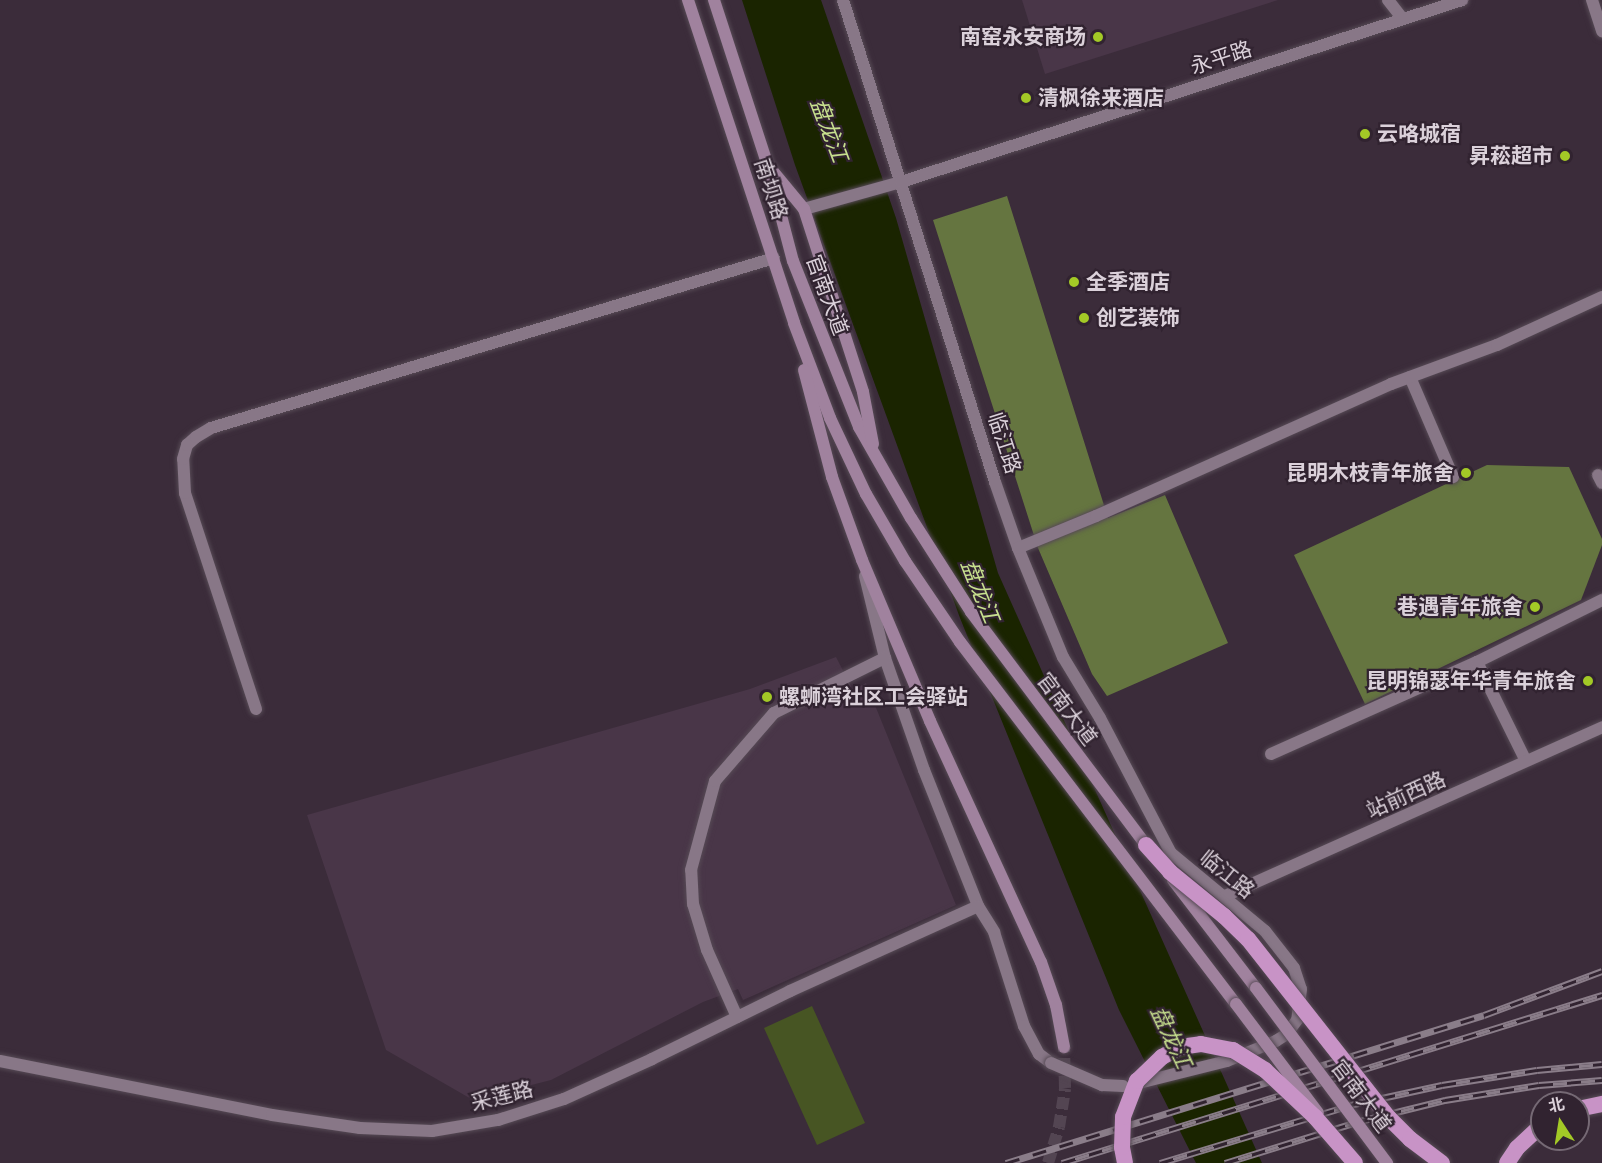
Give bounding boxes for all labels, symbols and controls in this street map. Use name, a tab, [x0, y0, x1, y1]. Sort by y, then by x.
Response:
place label: 南窑永安商场	[960, 24, 1086, 50]
marker: 南窑永安商场	[1091, 30, 1105, 44]
street label: 永平路	[1187, 36, 1255, 80]
place label: 清枫徐来酒店	[1038, 85, 1164, 111]
marker: 清枫徐来酒店	[1019, 91, 1033, 105]
water label: 盘龙江	[805, 94, 853, 166]
place label: 云咯城宿	[1377, 121, 1461, 147]
marker: 云咯城宿	[1358, 127, 1372, 141]
place label: 昇菘超市	[1469, 143, 1553, 169]
marker: 昇菘超市	[1558, 149, 1572, 163]
street label: 南坝路	[749, 155, 793, 223]
street label: 官南大道	[801, 251, 853, 339]
place label: 全季酒店	[1086, 269, 1170, 295]
marker: 全季酒店	[1067, 275, 1081, 289]
place label: 创艺装饰	[1096, 305, 1180, 331]
marker: 创艺装饰	[1077, 311, 1091, 325]
street label: 临江路	[982, 409, 1026, 477]
place label: 昆明木枝青年旅舍	[1286, 460, 1454, 486]
marker: 昆明木枝青年旅舍	[1459, 466, 1473, 480]
water label: 盘龙江	[955, 555, 1005, 627]
place label: 巷遇青年旅舍	[1397, 594, 1523, 620]
marker: 巷遇青年旅舍	[1528, 600, 1542, 614]
street label: 官南大道	[1032, 668, 1102, 750]
place label: 昆明锦瑟年华青年旅舍	[1366, 668, 1576, 694]
marker: 昆明锦瑟年华青年旅舍	[1581, 674, 1595, 688]
place label: 螺蛳湾社区工会驿站	[779, 684, 968, 710]
marker: 螺蛳湾社区工会驿站	[760, 690, 774, 704]
street label: 站前西路	[1363, 766, 1449, 824]
street label: 临江路	[1195, 844, 1259, 904]
water label: 盘龙江	[1145, 1002, 1197, 1072]
street label: 官南大道	[1326, 1055, 1396, 1137]
street label: 采莲路	[468, 1076, 536, 1116]
north arrow	[1530, 1091, 1590, 1151]
text: 北	[1546, 1092, 1567, 1118]

